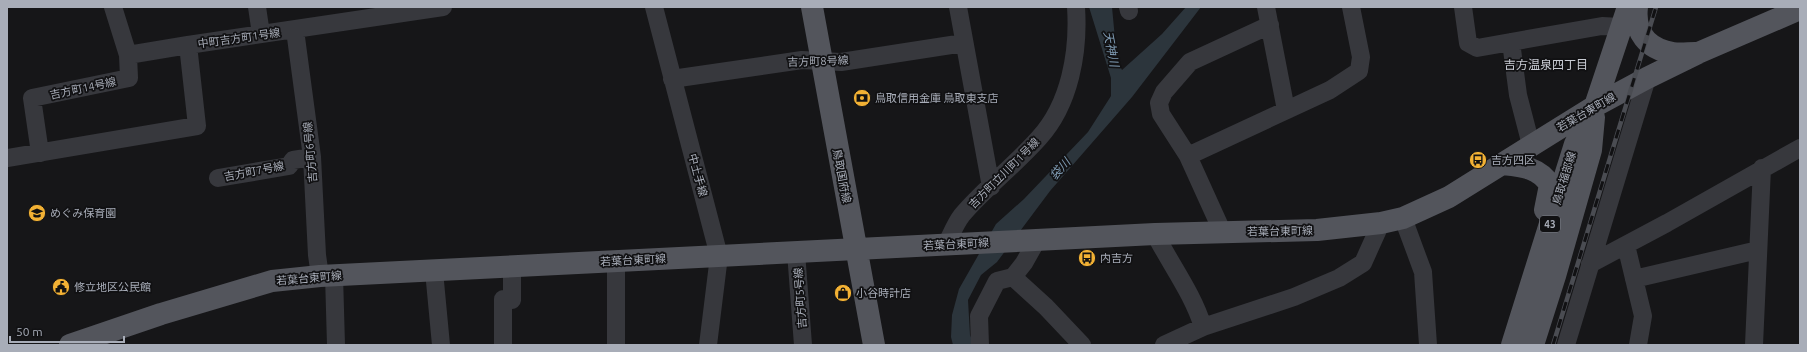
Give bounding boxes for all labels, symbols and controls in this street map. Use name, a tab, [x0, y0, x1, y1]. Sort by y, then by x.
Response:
street label: 中町吉方町1号線	[197, 26, 281, 50]
water label: 天神川	[1102, 30, 1122, 70]
street label: 吉方町8号線	[787, 54, 849, 68]
district label: 吉方温泉四丁目	[1504, 58, 1588, 71]
street label: 吉方町14号線	[49, 75, 117, 101]
bank icon: 鳥取信用金庫 鳥取東支店	[852, 88, 872, 108]
street label: 若葉台東町線	[1554, 90, 1618, 134]
place label: 鳥取信用金庫 鳥取東支店	[875, 92, 999, 104]
street label: 吉方町6号線	[301, 121, 319, 183]
street label: 吉方町立川町1号線	[966, 135, 1042, 211]
street label: 鳥取国府線	[831, 148, 853, 204]
bus stop icon: 吉方四区	[1468, 150, 1488, 170]
street label: 鳥取福部線	[1550, 150, 1578, 206]
street label: 中土手線	[687, 152, 709, 198]
water label: 袋川	[1047, 154, 1074, 182]
place label: 吉方四区	[1491, 154, 1535, 166]
street label: 吉方町7号線	[223, 159, 285, 183]
school or university icon: めぐみ保育園	[27, 203, 47, 223]
place label: めぐみ保育園	[50, 207, 116, 219]
road number: 43	[1540, 216, 1560, 232]
street label: 若葉台東町線	[1247, 224, 1313, 238]
street label: 若葉台東町線	[923, 236, 989, 252]
bus stop icon: 内吉方	[1077, 248, 1097, 268]
street label: 若葉台東町線	[600, 252, 666, 268]
place label: 内吉方	[1100, 252, 1133, 264]
street label: 吉方町5号線	[792, 267, 808, 329]
street label: 若葉台東町線	[276, 269, 342, 287]
public building icon: 修立地区公民館	[51, 277, 71, 297]
place label: 修立地区公民館	[74, 281, 151, 293]
shop icon: 小谷時計店	[833, 283, 853, 303]
place label: 小谷時計店	[856, 287, 911, 299]
scale bar	[10, 318, 124, 344]
text: 50 m	[16, 325, 43, 338]

